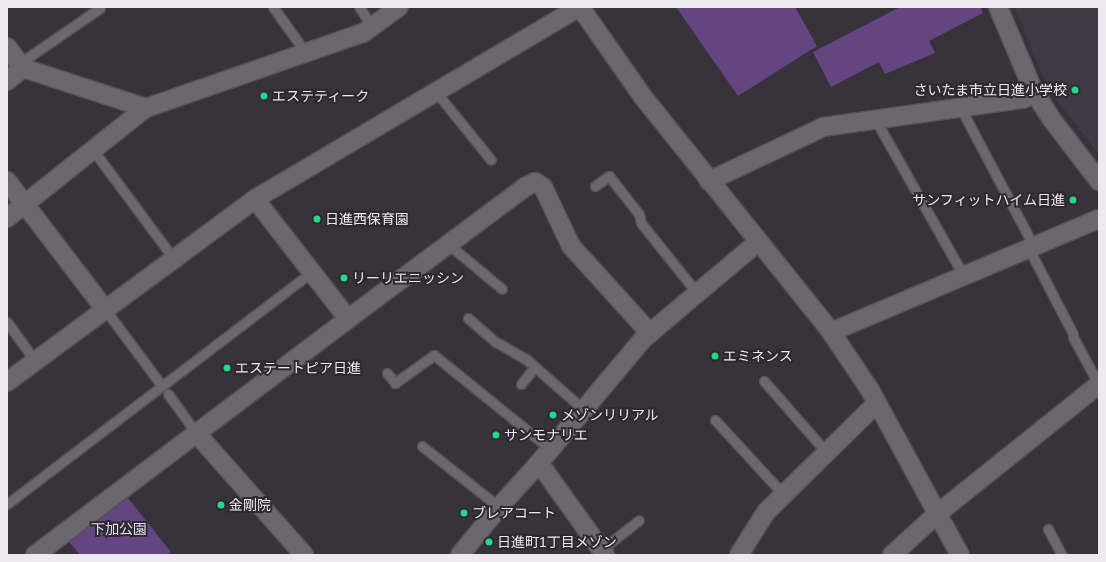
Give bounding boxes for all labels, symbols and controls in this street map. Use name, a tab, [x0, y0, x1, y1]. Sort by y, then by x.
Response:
place label: さいたま市立日進小学校	[913, 82, 1067, 98]
marker: さいたま市立日進小学校	[1070, 85, 1080, 95]
place label: エステティーク	[272, 88, 370, 104]
marker: エステティーク	[259, 91, 269, 101]
place label: サンフィットハイム日進	[911, 192, 1065, 208]
marker: サンフィットハイム日進	[1068, 195, 1078, 205]
place label: 日進西保育園	[325, 211, 409, 227]
marker: 日進西保育園	[312, 214, 322, 224]
place label: リーリエニッシン	[352, 270, 464, 286]
marker: リーリエニッシン	[339, 273, 349, 283]
place label: エミネンス	[723, 348, 793, 364]
marker: エミネンス	[710, 351, 720, 361]
place label: エステートピア日進	[235, 360, 361, 376]
marker: エステートピア日進	[222, 363, 232, 373]
place label: メゾンリリアル	[561, 407, 659, 423]
marker: メゾンリリアル	[548, 410, 558, 420]
place label: サンモナリエ	[504, 427, 588, 443]
marker: サンモナリエ	[491, 430, 501, 440]
place label: 金剛院	[229, 497, 271, 513]
marker: 金剛院	[216, 500, 226, 510]
place label: ブレアコート	[472, 505, 556, 521]
marker: ブレアコート	[459, 508, 469, 518]
park label: 下加公園	[91, 521, 147, 537]
place label: 日進町1丁目メゾン	[497, 534, 617, 550]
marker: 日進町1丁目メゾン	[484, 537, 494, 547]

